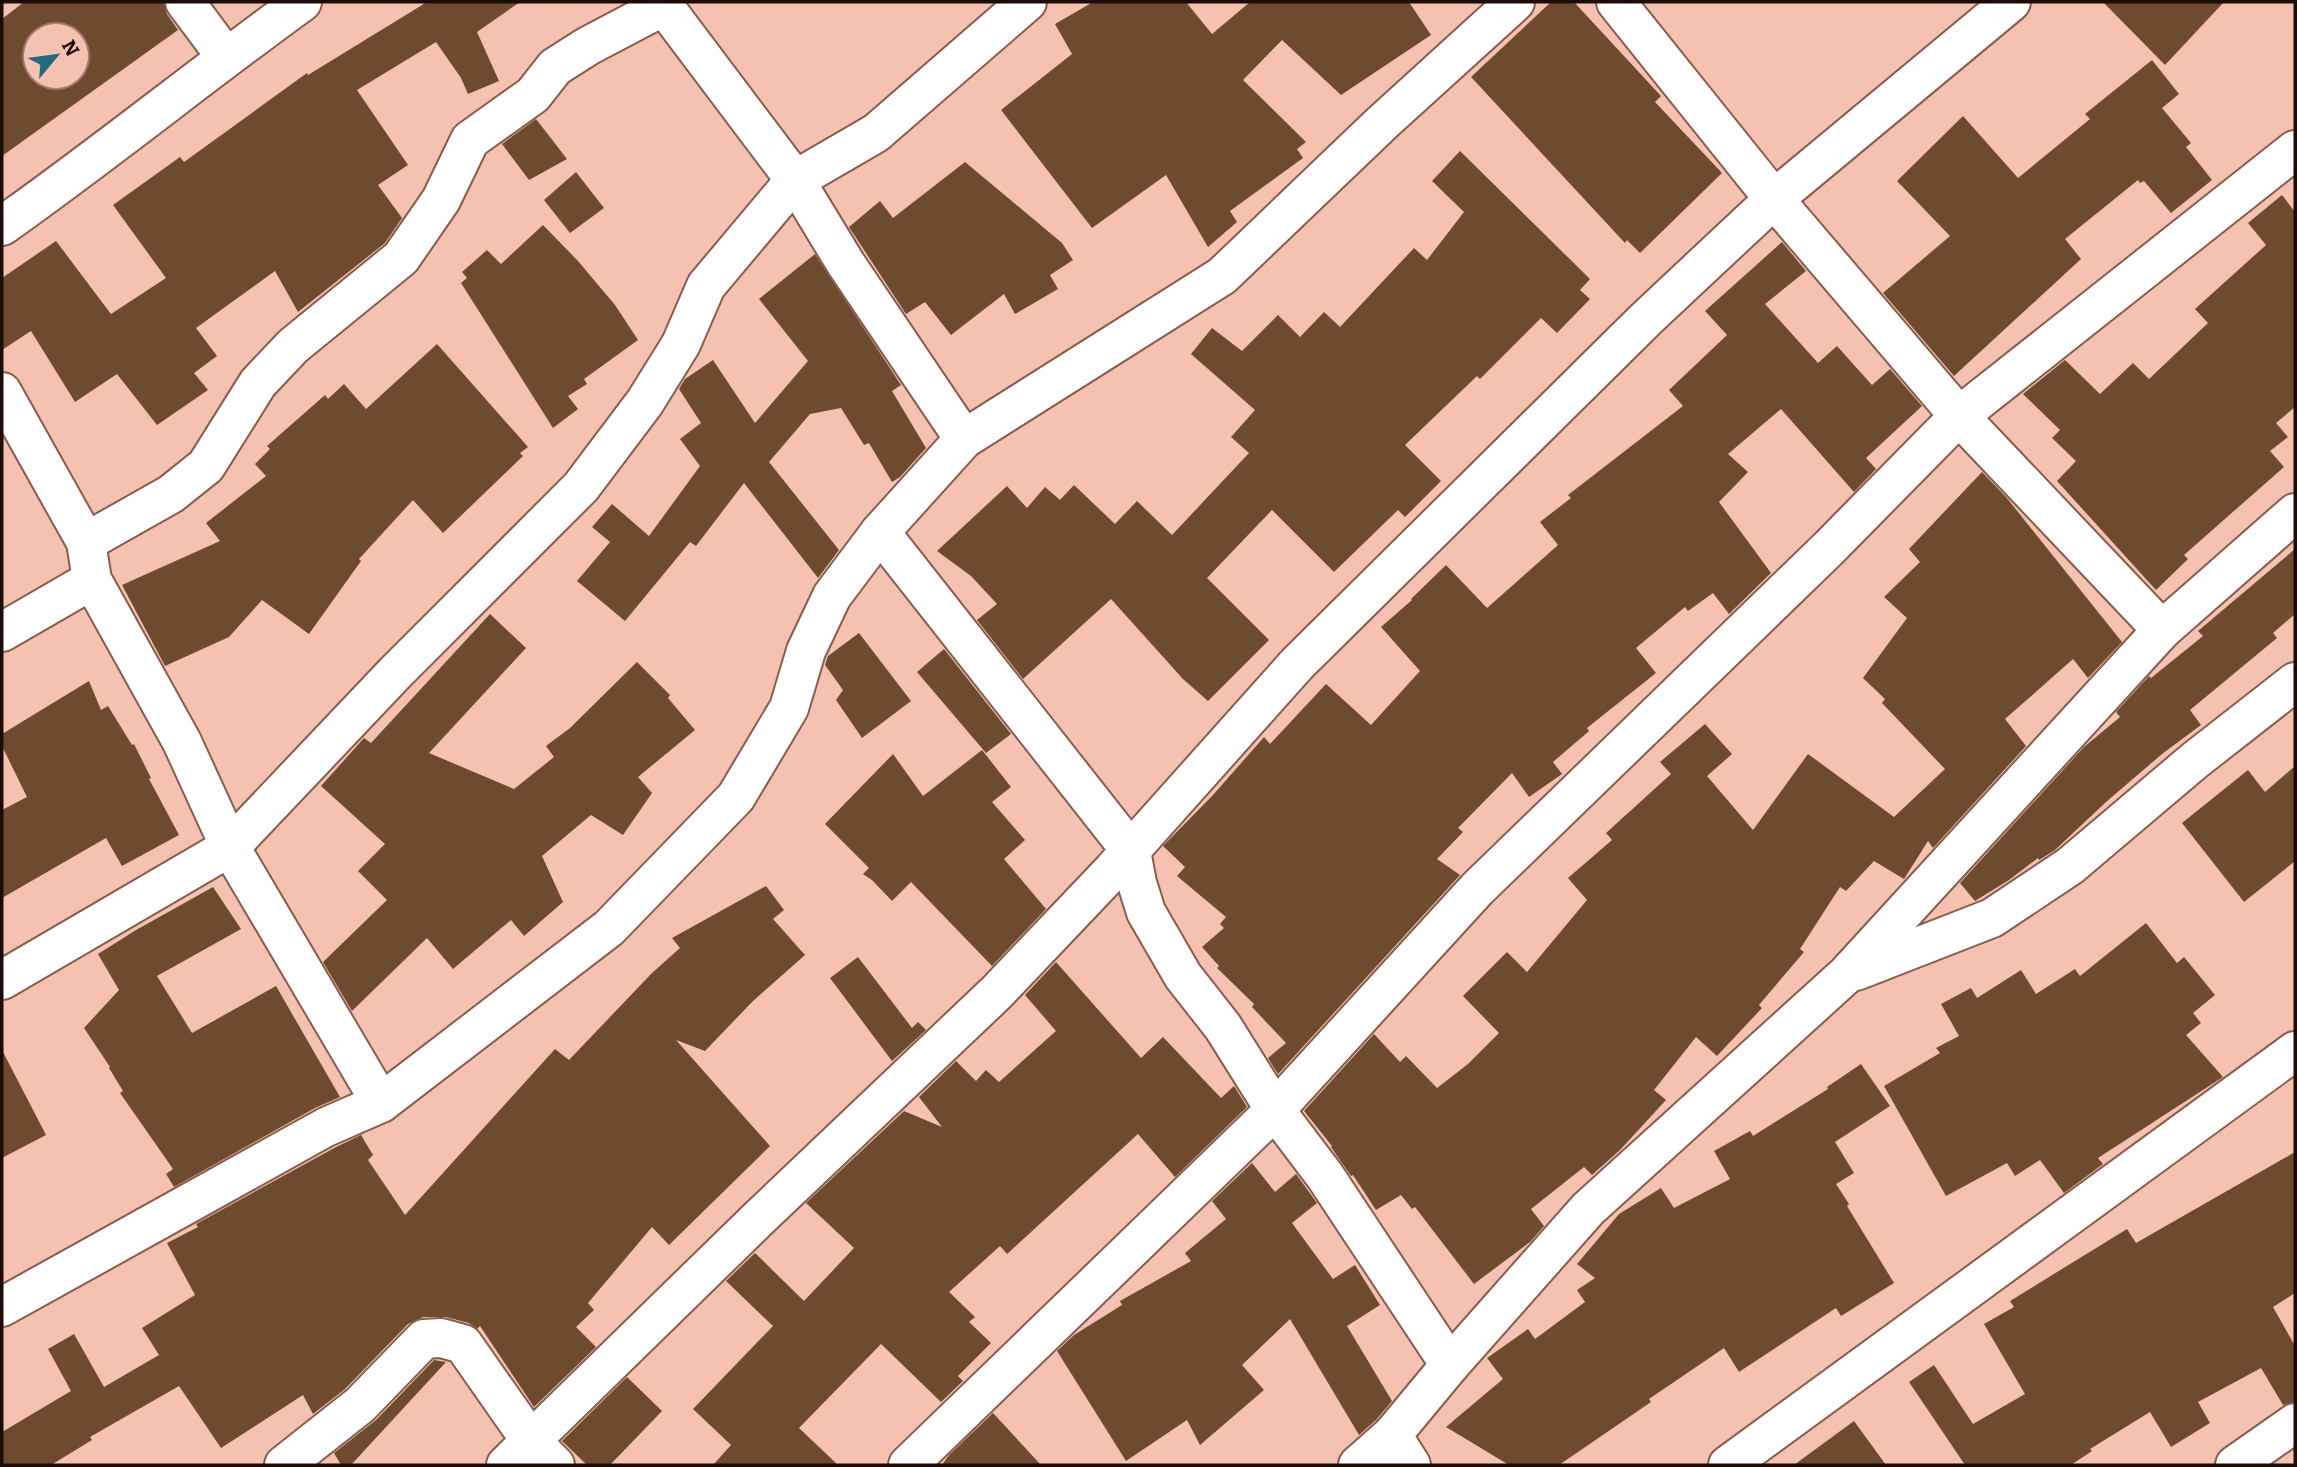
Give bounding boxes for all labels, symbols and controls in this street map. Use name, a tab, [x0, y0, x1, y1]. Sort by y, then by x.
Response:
north arrow	[21, 21, 91, 91]
text: N	[57, 36, 84, 60]

